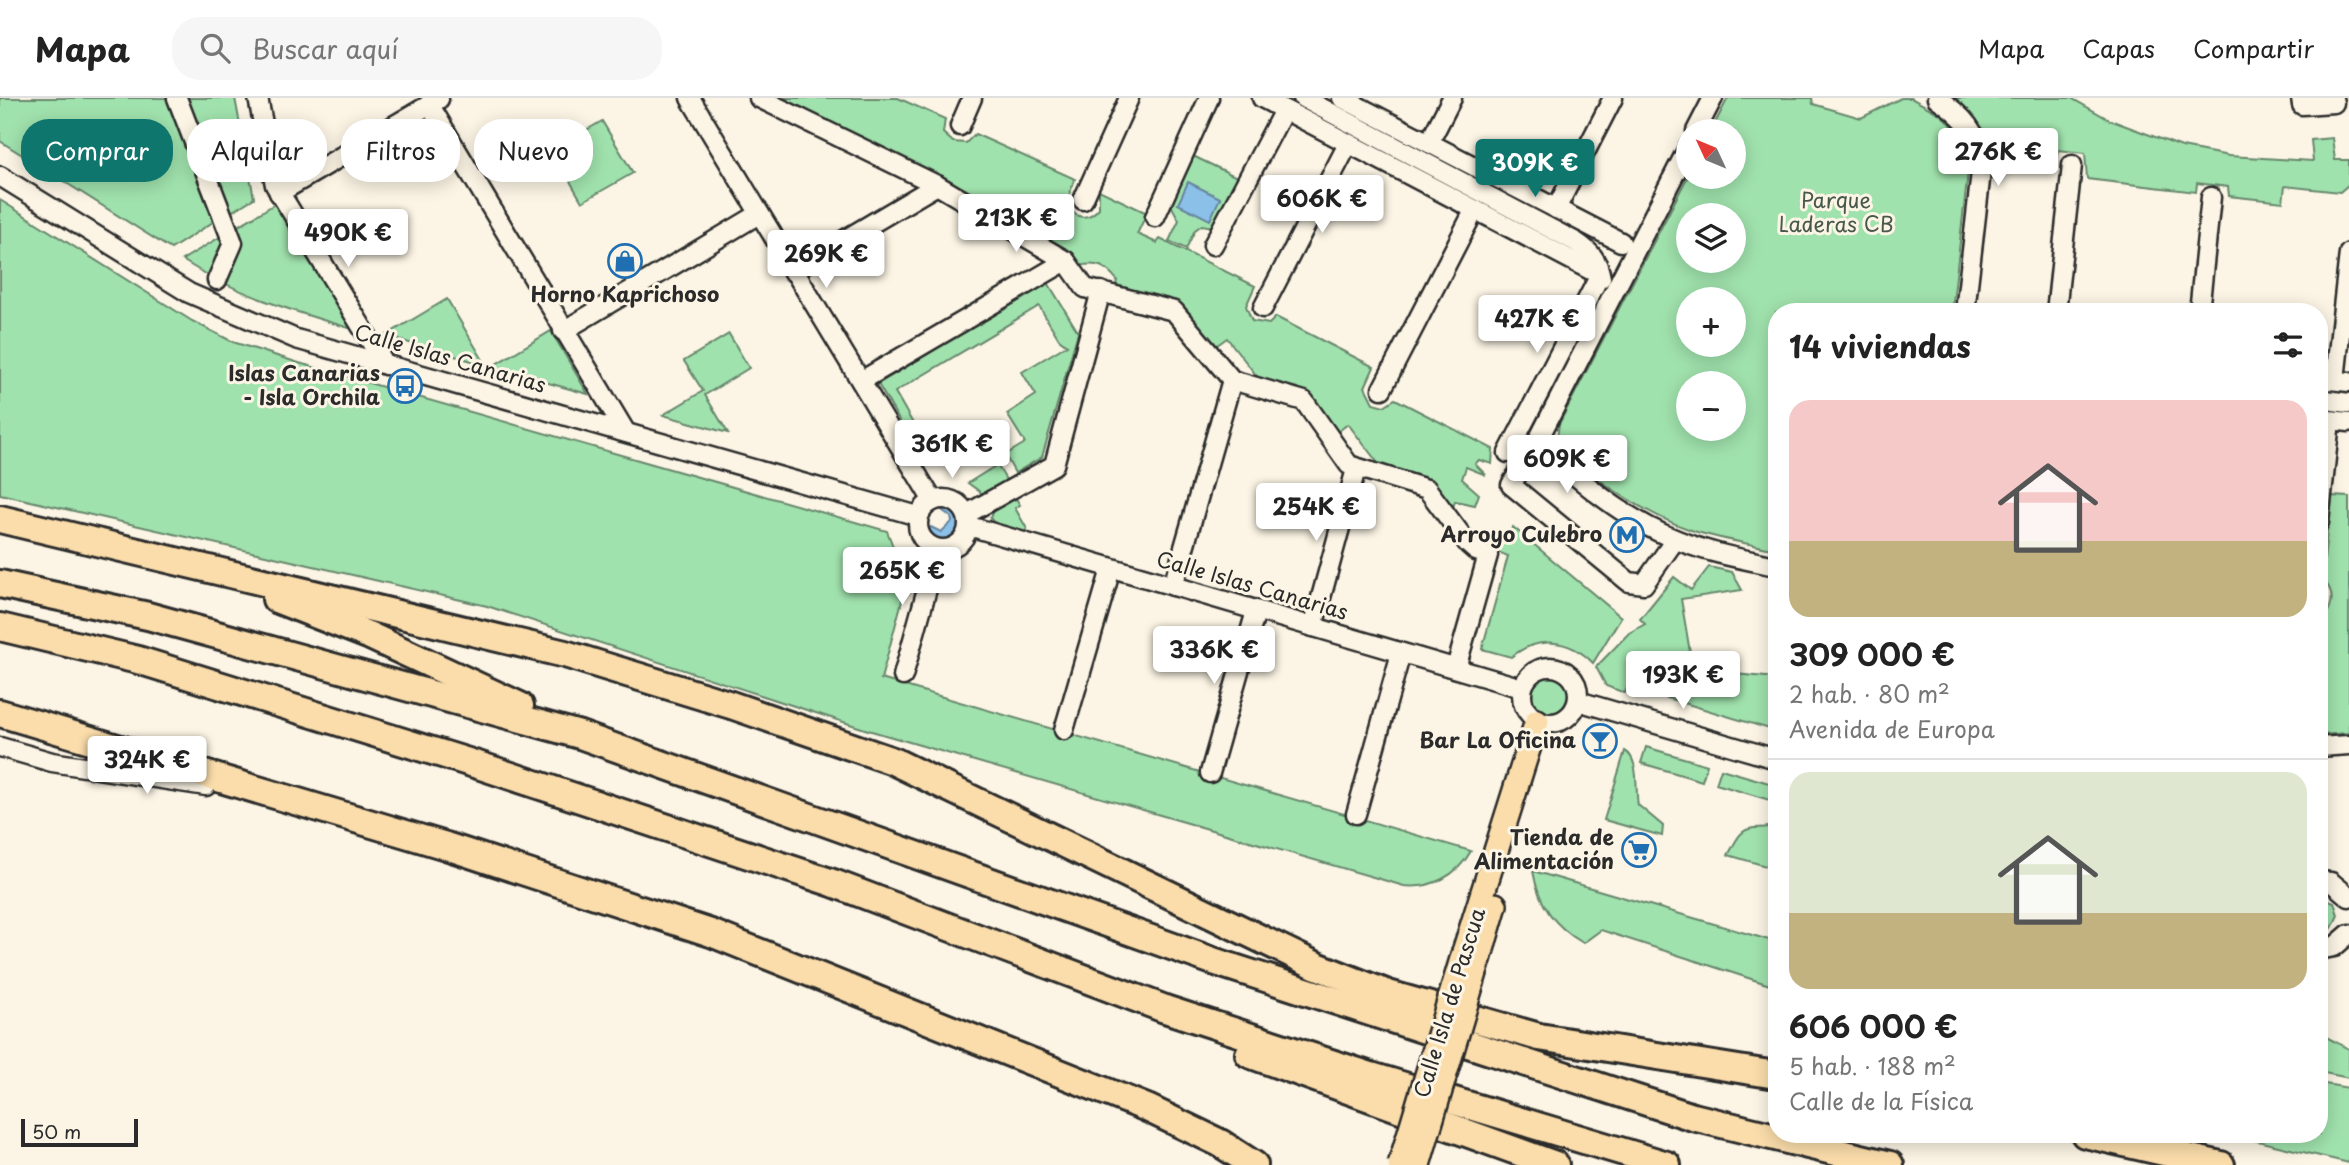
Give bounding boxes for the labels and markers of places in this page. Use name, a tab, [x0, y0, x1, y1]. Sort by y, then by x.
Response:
pin: 276K €	[1941, 129, 2055, 188]
pin: 309K €	[1478, 140, 1592, 199]
pin: 606K €	[1265, 176, 1379, 235]
pin: 213K €	[959, 194, 1073, 254]
pin: 490K €	[291, 209, 405, 269]
pin: 269K €	[769, 230, 883, 290]
shop icon: Horno Kaprichoso	[606, 242, 644, 280]
place label: Horno Kaprichoso	[531, 277, 719, 309]
pin: 427K €	[1480, 296, 1594, 355]
place label: Islas Canarias - Isla Orchila	[228, 356, 380, 412]
bus stop icon: Islas Canarias - Isla Orchila	[386, 367, 424, 405]
pin: 361K €	[895, 420, 1009, 480]
pin: 609K €	[1510, 436, 1624, 495]
pin: 254K €	[1259, 484, 1373, 543]
metro station icon: Arroyo Culebro	[1608, 516, 1646, 554]
place label: Arroyo Culebro	[1440, 517, 1602, 549]
pin: 265K €	[845, 547, 959, 607]
pin: 336K €	[1157, 626, 1271, 686]
pin: 193K €	[1626, 652, 1740, 711]
bar icon: Bar La Oficina	[1581, 722, 1619, 760]
place label: Bar La Oficina	[1419, 723, 1576, 755]
pin: 324K €	[90, 736, 204, 796]
place label: Tienda de Alimentación	[1473, 820, 1614, 876]
supermarket icon: Tienda de Alimentación	[1620, 831, 1658, 869]

